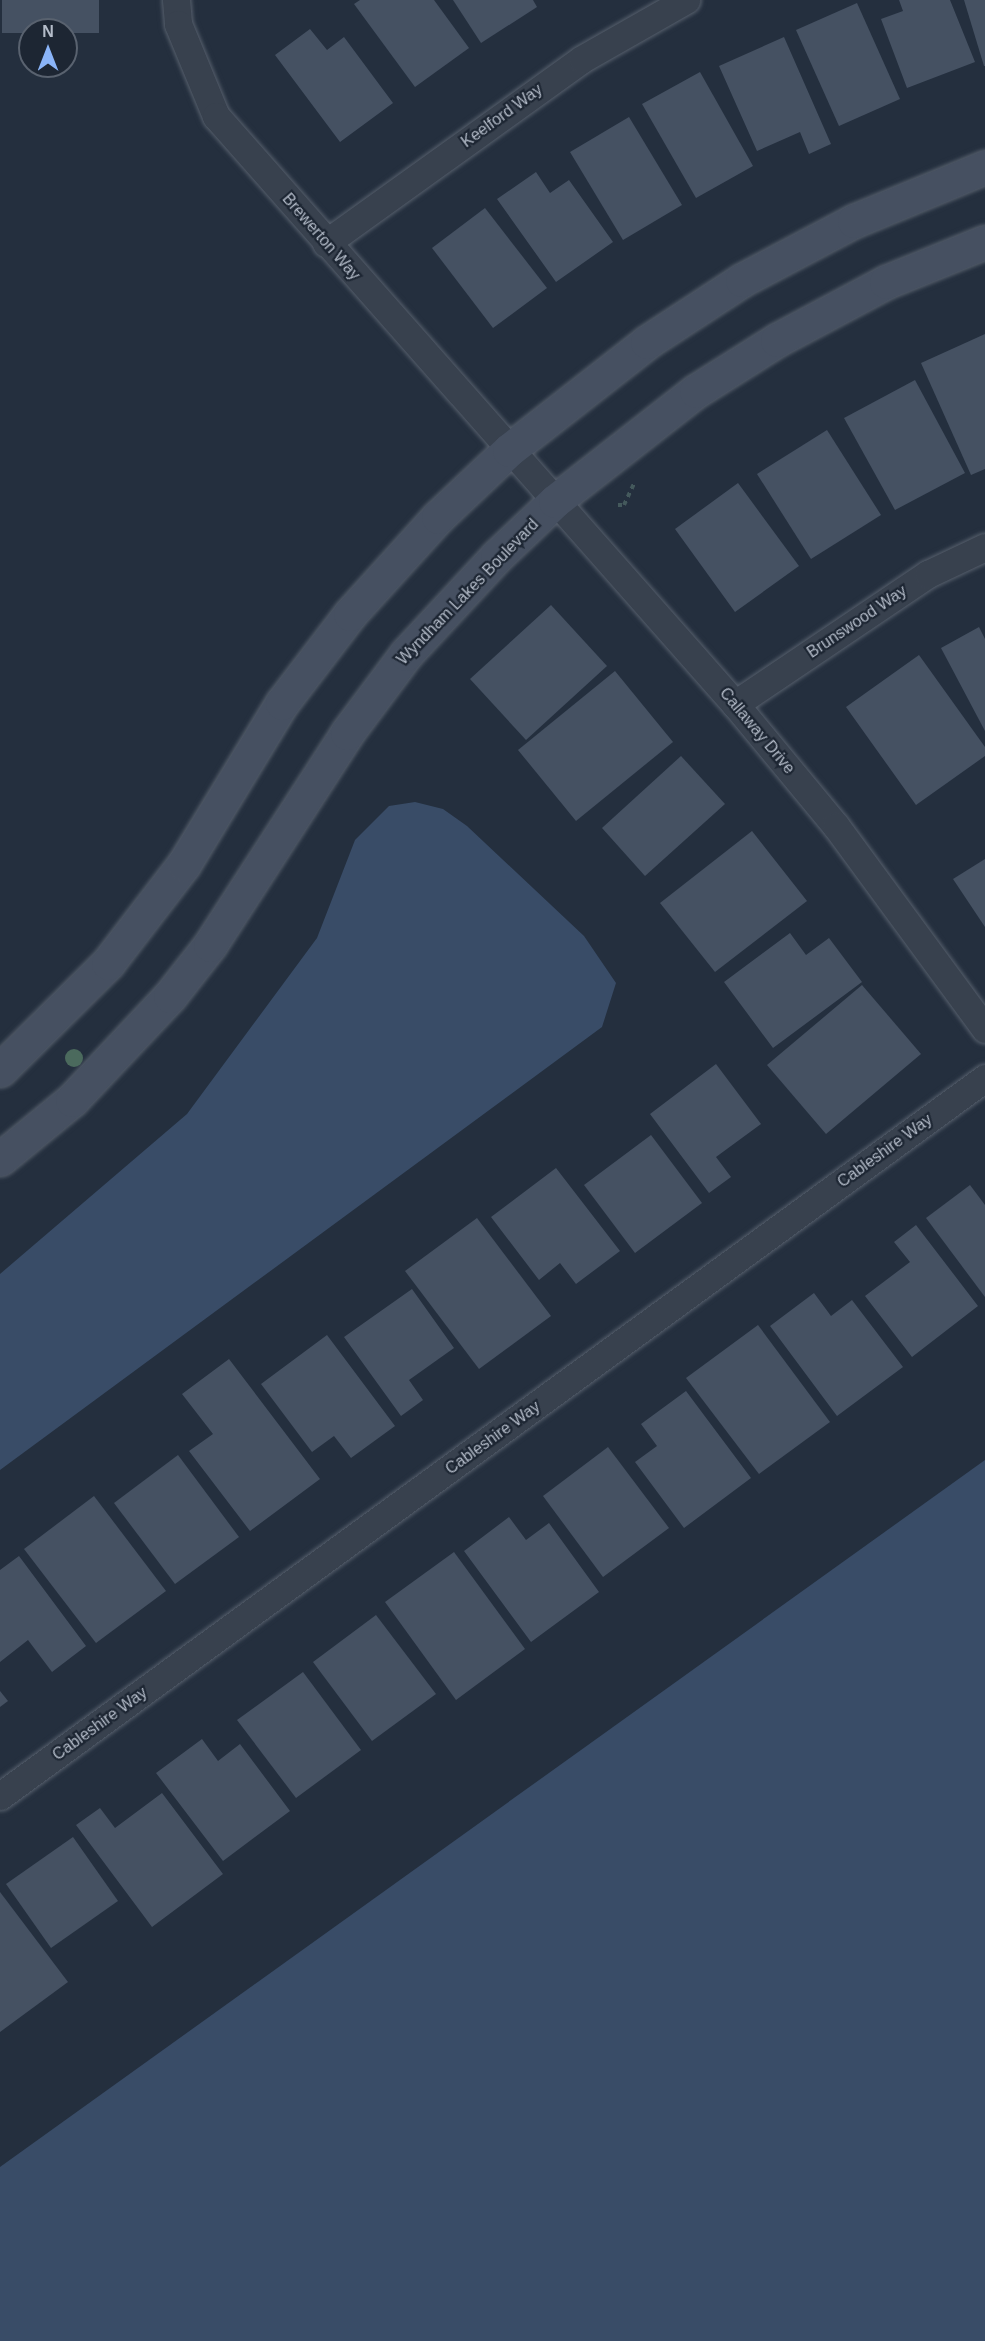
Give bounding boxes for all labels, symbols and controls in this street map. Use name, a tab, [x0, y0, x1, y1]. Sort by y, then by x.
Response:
north arrow	[18, 18, 78, 78]
text: N	[42, 23, 54, 40]
street label: Keelford Way	[458, 80, 546, 152]
street label: Brewerton Way	[278, 190, 364, 284]
street label: Wyndham Lakes Boulevard	[393, 515, 543, 669]
street label: Brunswood Way	[804, 582, 910, 662]
street label: Callaway Drive	[715, 684, 799, 778]
street label: Cableshire Way	[834, 1110, 936, 1192]
street label: Cableshire Way	[442, 1397, 544, 1479]
street label: Cableshire Way	[49, 1683, 151, 1765]

